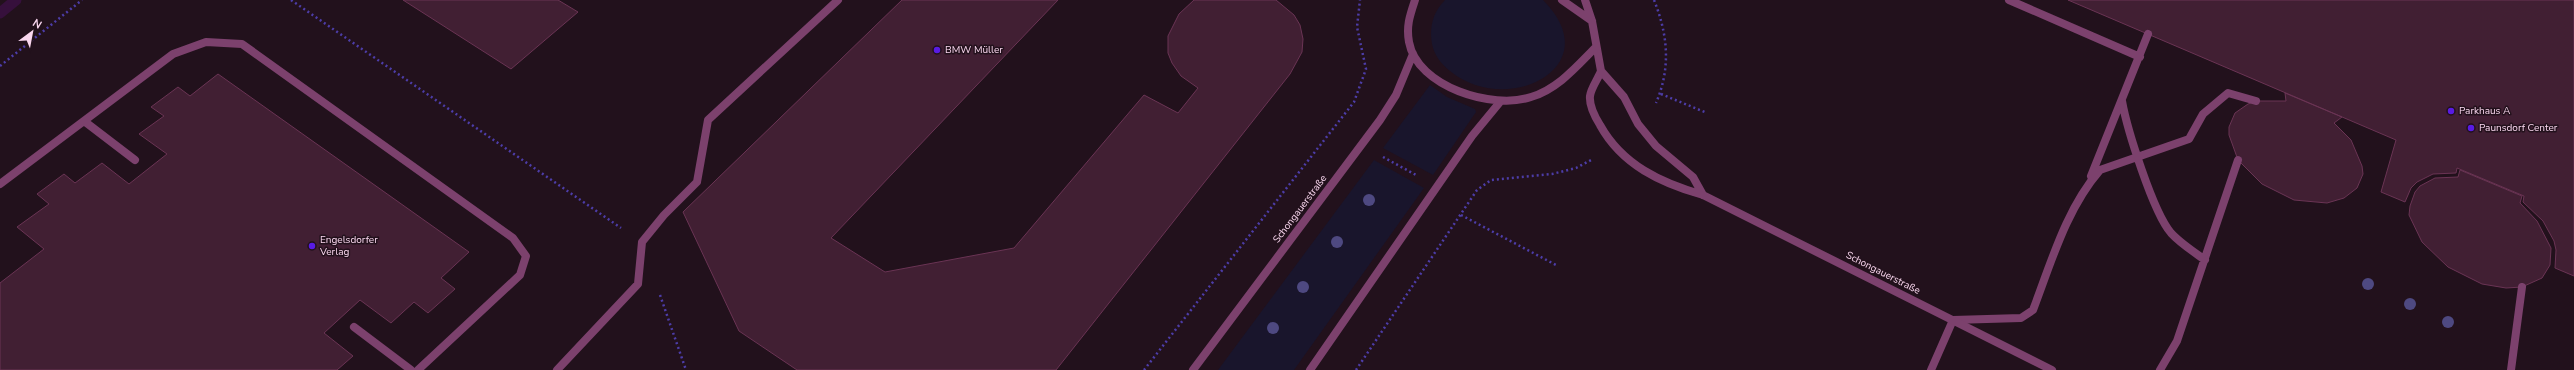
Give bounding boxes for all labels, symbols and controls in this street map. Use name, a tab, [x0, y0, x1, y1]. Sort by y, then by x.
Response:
north arrow	[12, 12, 52, 52]
text: N	[30, 15, 45, 32]
place label: BMW Müller	[945, 43, 1003, 57]
marker: BMW Müller	[932, 45, 942, 55]
place label: Parkhaus A	[2459, 104, 2511, 118]
marker: Parkhaus A	[2446, 106, 2456, 116]
place label: Paunsdorf Center	[2479, 121, 2558, 135]
marker: Paunsdorf Center	[2466, 123, 2476, 133]
street label: Schongauerstraße	[1270, 172, 1330, 246]
place label: Engelsdorfer Verlag	[319, 233, 378, 259]
marker: Engelsdorfer Verlag	[307, 241, 317, 251]
street label: Schongauerstraße	[1843, 248, 1923, 298]

